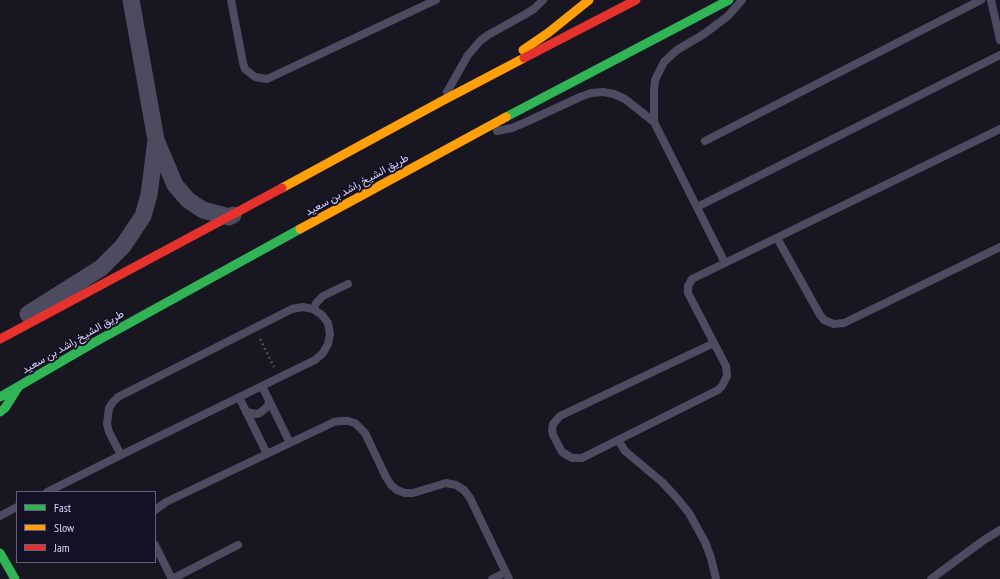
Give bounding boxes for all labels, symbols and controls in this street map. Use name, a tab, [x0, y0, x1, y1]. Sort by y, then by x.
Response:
street label: طريق الشيخ راشد بن سعيد	[303, 151, 411, 219]
street label: طريق الشيخ راشد بن سعيد	[20, 307, 126, 377]
legend	[16, 491, 156, 563]
text: Fast	[54, 500, 71, 515]
text: Slow	[54, 520, 74, 535]
text: Jam	[54, 540, 70, 555]

